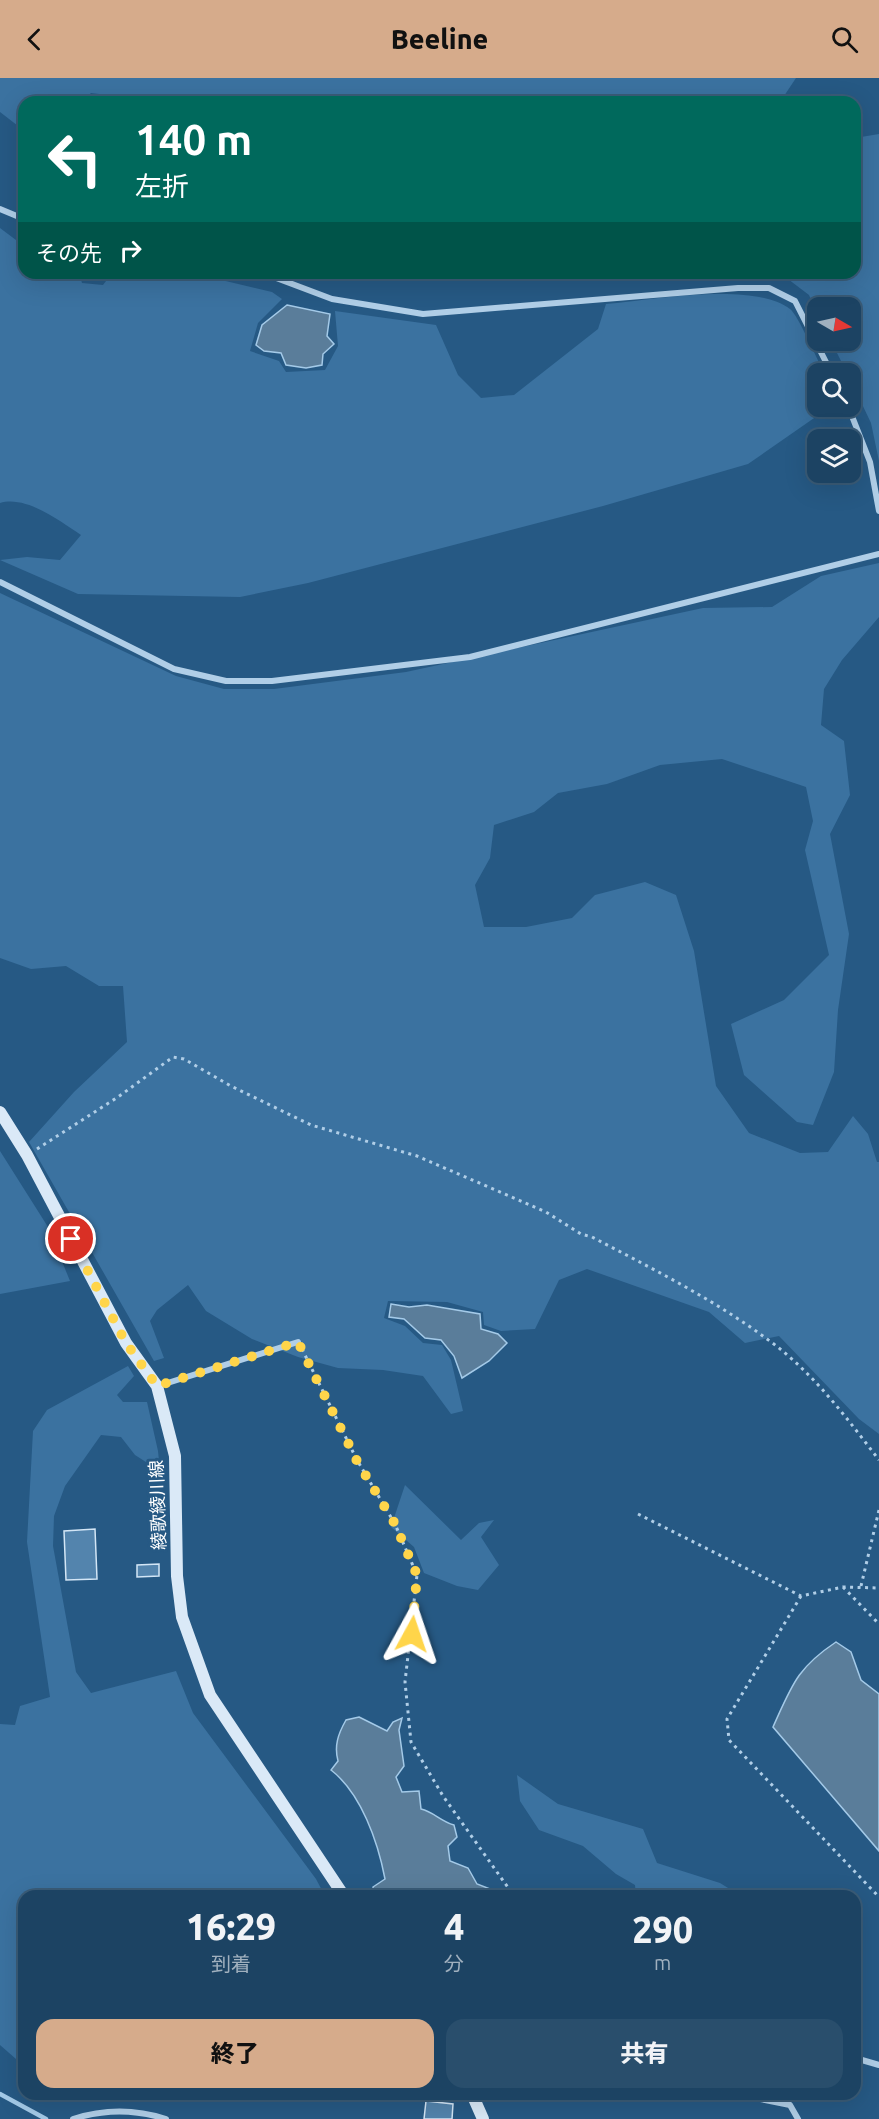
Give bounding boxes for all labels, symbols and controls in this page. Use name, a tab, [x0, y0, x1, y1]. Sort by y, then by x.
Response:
icon: back	[18, 23, 51, 56]
icon: search	[828, 23, 861, 56]
text: Beeline	[391, 24, 488, 54]
text: 140 m	[135, 116, 252, 163]
icon: left	[36, 120, 114, 198]
text: 左折	[135, 171, 189, 201]
icon: right	[114, 234, 147, 267]
text: その先	[36, 240, 102, 265]
north arrow	[807, 297, 861, 351]
map controls	[807, 297, 861, 483]
button: search	[807, 363, 861, 417]
button: layers	[807, 429, 861, 483]
pin	[45, 1213, 96, 1264]
icon: arrive	[54, 1222, 87, 1255]
street label: 綾歌綾川線	[145, 1460, 169, 1550]
position arrow	[380, 1602, 444, 1666]
text: 16:29	[186, 1906, 276, 1947]
text: 4	[444, 1906, 464, 1947]
text: 290	[632, 1909, 693, 1950]
text: m	[654, 1951, 671, 1974]
text: 到着	[211, 1952, 251, 1975]
text: 分	[444, 1952, 464, 1975]
button: 終了	[36, 2019, 434, 2088]
button: 共有	[446, 2019, 843, 2088]

